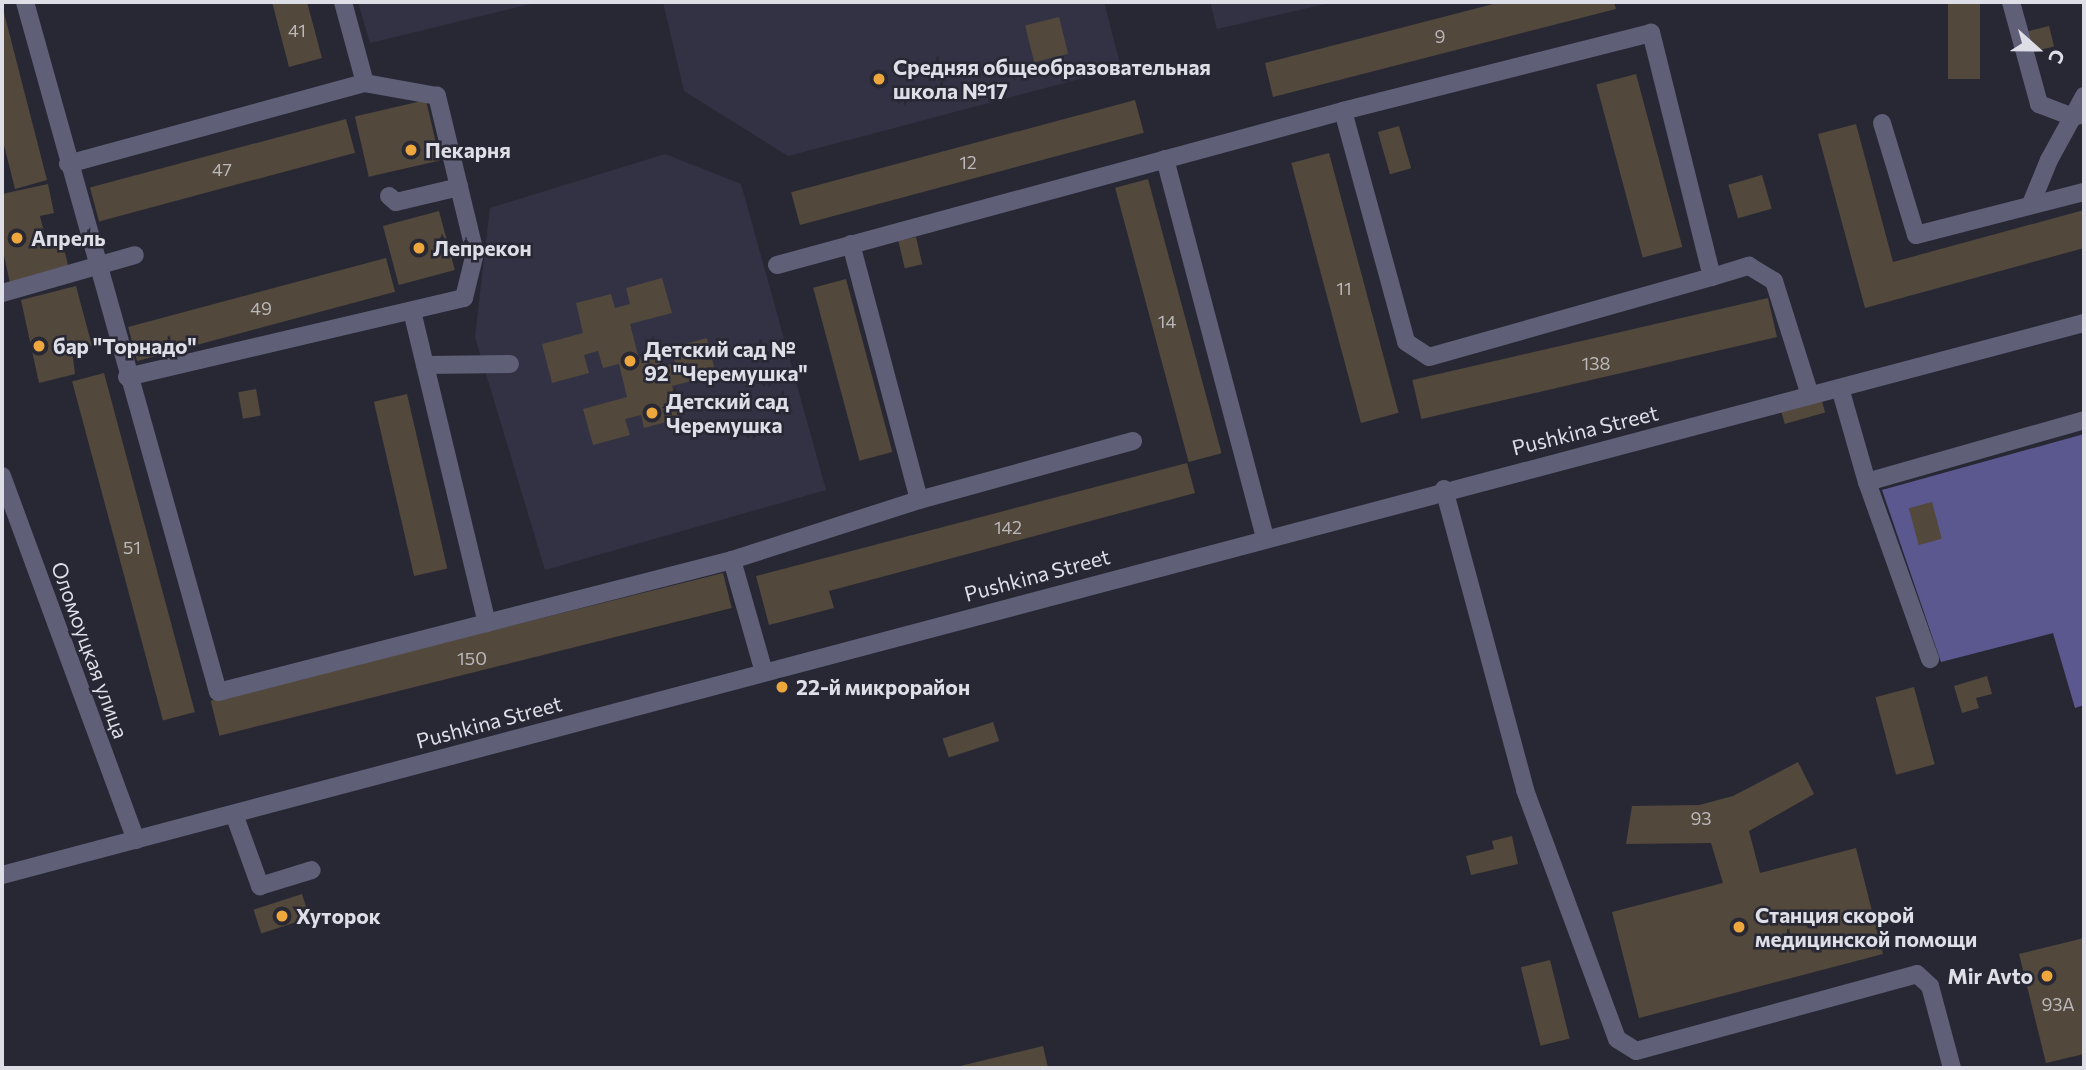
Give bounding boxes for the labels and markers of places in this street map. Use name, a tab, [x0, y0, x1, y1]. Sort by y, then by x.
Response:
place label: Средняя общеобразовательная школа №17	[893, 54, 1211, 104]
marker: Средняя общеобразовательная школа №17	[871, 71, 887, 87]
place label: Пекарня	[425, 137, 511, 163]
marker: Пекарня	[403, 142, 419, 158]
place label: Апрель	[31, 225, 105, 251]
marker: Апрель	[9, 230, 25, 246]
place label: Лепрекон	[433, 235, 532, 261]
marker: Лепрекон	[411, 240, 427, 256]
place label: бар "Торнадо"	[53, 333, 197, 359]
place label: Детский сад № 92 "Черемушка"	[644, 336, 808, 386]
marker: бар "Торнадо"	[31, 338, 47, 354]
marker: Детский сад № 92 "Черемушка"	[622, 353, 638, 369]
place label: Детский сад Черемушка	[666, 388, 789, 438]
marker: Детский сад Черемушка	[644, 405, 660, 421]
place label: 22-й микрорайон	[796, 674, 970, 700]
marker: 22-й микрорайон	[774, 679, 790, 695]
place label: Станция скорой медицинской помощи	[1755, 902, 1977, 952]
place label: Хуторок	[296, 903, 381, 929]
marker: Хуторок	[274, 908, 290, 924]
marker: Станция скорой медицинской помощи	[1729, 917, 1749, 937]
place label: Mir Avto	[1947, 963, 2033, 989]
marker: Mir Avto	[2039, 968, 2055, 984]

